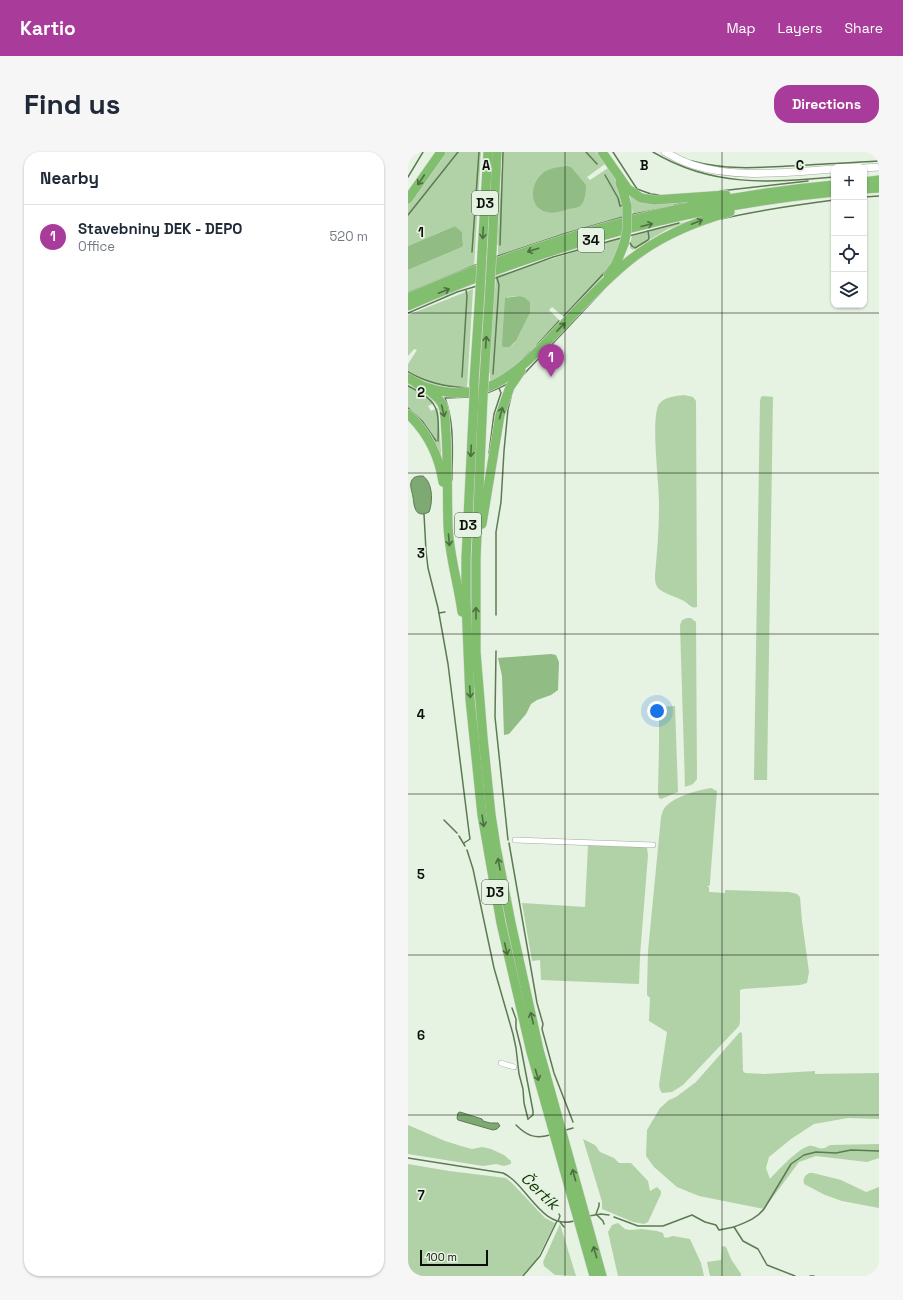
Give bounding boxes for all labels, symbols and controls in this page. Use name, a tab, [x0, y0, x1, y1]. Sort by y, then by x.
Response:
text: Kartio	[20, 16, 76, 41]
text: Map	[726, 19, 756, 37]
text: Layers	[778, 19, 822, 37]
text: Share	[844, 19, 883, 37]
button: Directions	[774, 85, 879, 123]
text: Find us	[24, 86, 121, 122]
text: A	[482, 157, 491, 174]
text: B	[640, 157, 649, 174]
text: C	[796, 157, 804, 174]
map controls	[831, 164, 867, 308]
button: +	[831, 164, 867, 200]
text: Nearby	[40, 167, 99, 189]
one-way arrow	[417, 174, 425, 185]
road number: D3	[472, 191, 498, 215]
button: −	[831, 200, 867, 236]
one-way arrow	[691, 218, 703, 226]
text: Stavebniny DEK - DEPO	[78, 219, 242, 238]
one-way arrow	[640, 220, 653, 228]
text: 1	[418, 224, 424, 241]
one-way arrow	[479, 226, 487, 239]
text: 1	[50, 228, 56, 245]
text: 520 m	[330, 228, 368, 245]
road number: 34	[578, 228, 604, 252]
button: locate	[831, 236, 867, 272]
text: Office	[78, 238, 115, 255]
one-way arrow	[527, 247, 540, 254]
button: layers	[831, 272, 867, 308]
one-way arrow	[437, 287, 449, 295]
one-way arrow	[556, 322, 566, 332]
one-way arrow	[483, 336, 490, 349]
pin: 1	[538, 344, 564, 377]
text: 2	[417, 384, 425, 401]
one-way arrow	[440, 404, 448, 417]
one-way arrow	[498, 407, 506, 420]
one-way arrow	[467, 444, 475, 457]
road number: D3	[455, 513, 481, 537]
one-way arrow	[446, 533, 453, 546]
text: 3	[417, 545, 425, 562]
one-way arrow	[472, 607, 480, 620]
one-way arrow	[466, 685, 474, 698]
your location	[647, 701, 667, 721]
text: 4	[417, 706, 425, 723]
one-way arrow	[479, 814, 487, 827]
one-way arrow	[495, 858, 503, 871]
text: 5	[417, 866, 425, 883]
road number: D3	[482, 880, 508, 904]
one-way arrow	[503, 942, 511, 955]
one-way arrow	[528, 1012, 535, 1025]
text: 6	[417, 1027, 425, 1044]
one-way arrow	[534, 1068, 541, 1081]
water label: Čertík	[516, 1168, 565, 1216]
one-way arrow	[570, 1169, 577, 1182]
text: 7	[417, 1187, 425, 1204]
one-way arrow	[591, 1246, 598, 1259]
scale bar	[420, 1248, 488, 1267]
text: 100 m	[426, 1250, 457, 1264]

